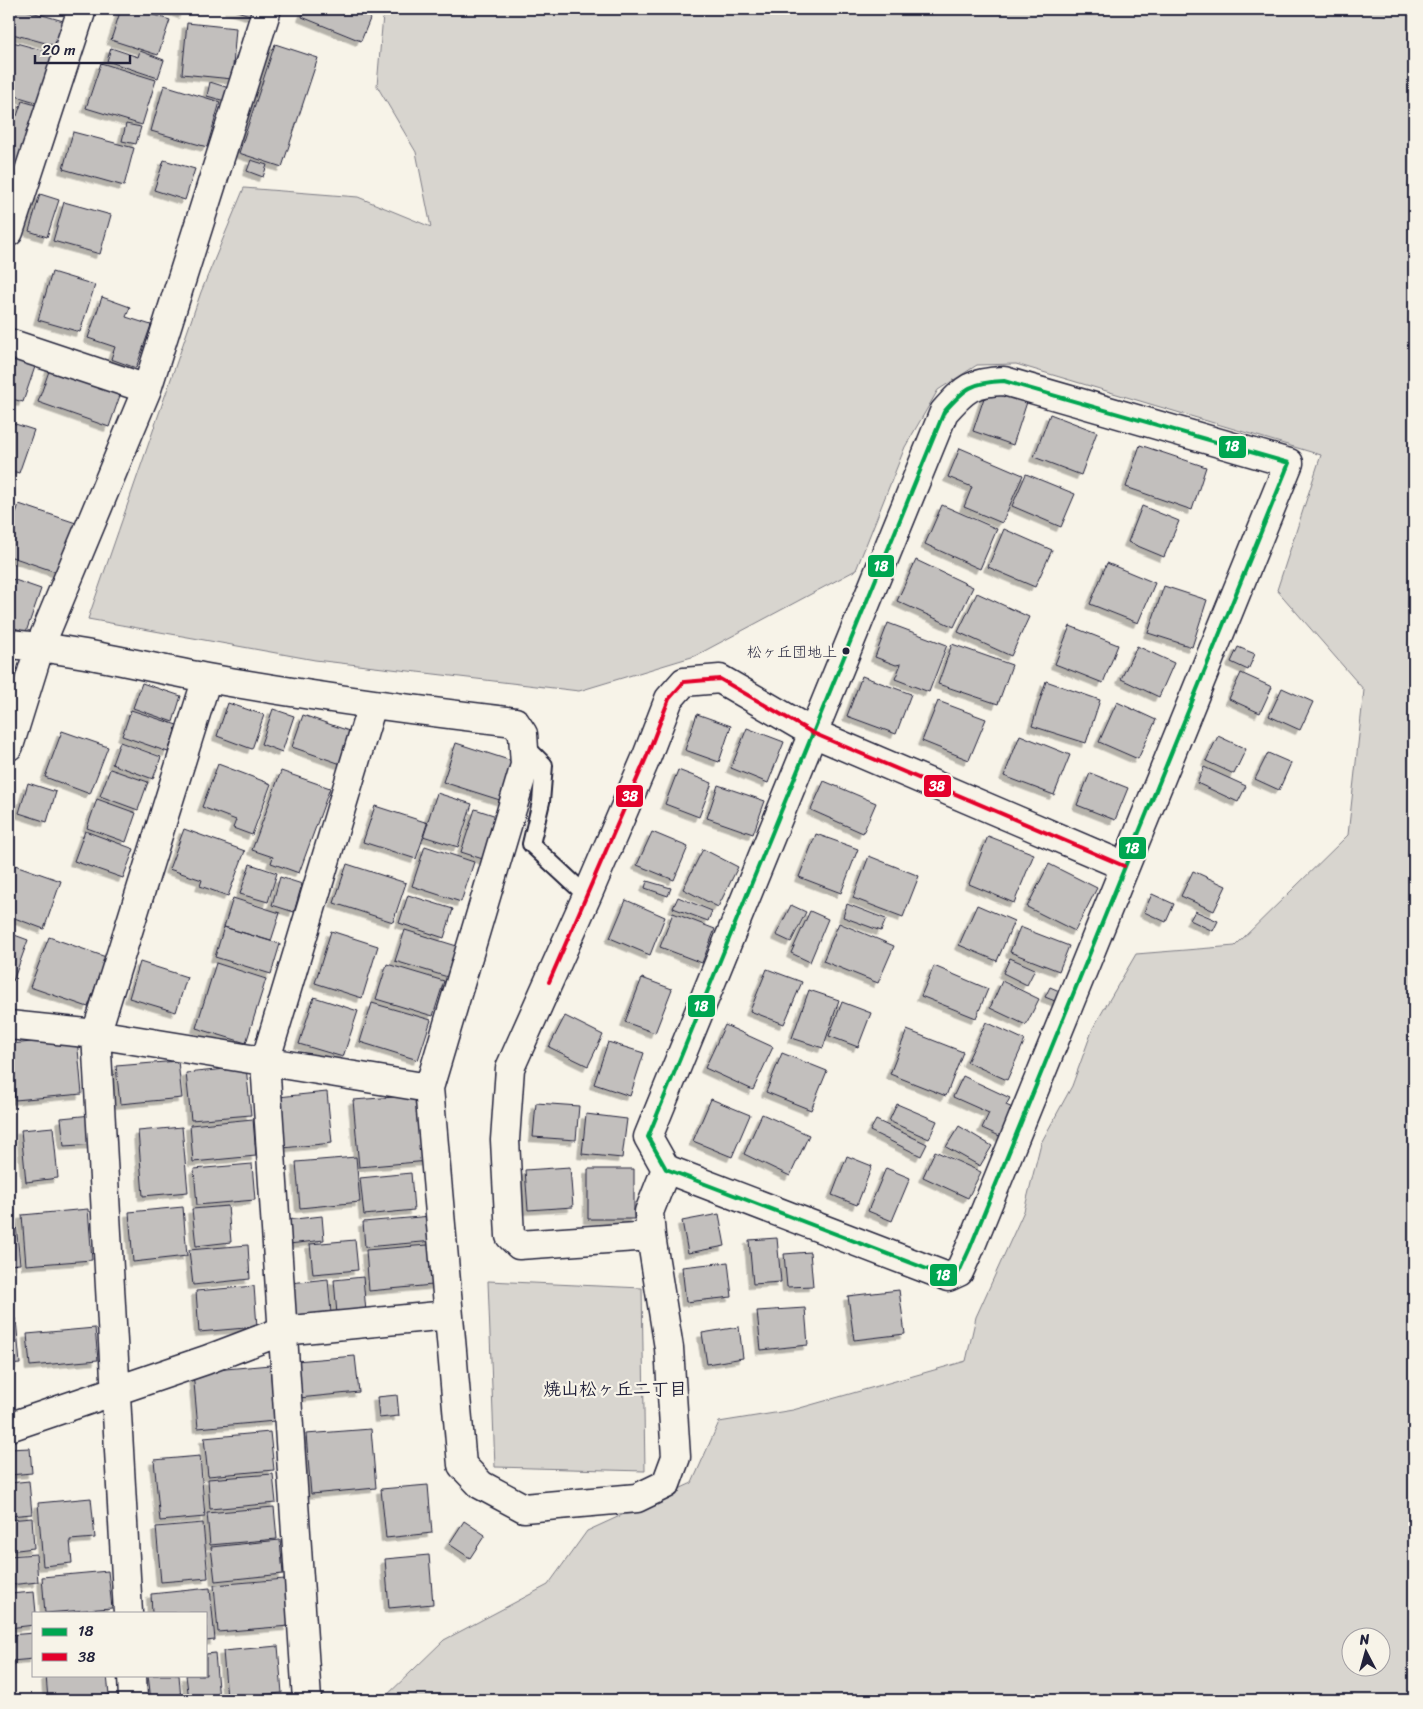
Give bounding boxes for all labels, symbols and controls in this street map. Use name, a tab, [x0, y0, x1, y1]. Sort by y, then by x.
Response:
scale bar	[35, 32, 130, 64]
text: 20 m	[42, 37, 76, 63]
text: 18	[1225, 434, 1240, 459]
line badge: 18	[1218, 435, 1247, 459]
line badge: 18	[867, 554, 895, 578]
text: 18	[874, 554, 889, 579]
place label: 松ヶ丘団地上	[747, 639, 837, 665]
marker: 松ヶ丘団地上	[841, 646, 851, 656]
line badge: 38	[923, 774, 952, 798]
text: 38	[928, 774, 946, 799]
line badge: 38	[615, 784, 644, 808]
text: 38	[621, 784, 639, 809]
line badge: 18	[1118, 836, 1147, 860]
text: 18	[1125, 836, 1140, 861]
line badge: 18	[687, 994, 716, 1018]
text: 18	[694, 994, 709, 1019]
line badge: 18	[929, 1263, 958, 1287]
text: 18	[936, 1263, 951, 1288]
district label: 焼山松ヶ丘二丁目	[543, 1373, 687, 1405]
legend	[32, 1612, 208, 1676]
text: 18	[78, 1618, 93, 1644]
north arrow	[1340, 1626, 1390, 1676]
text: N	[1358, 1627, 1371, 1653]
text: 38	[78, 1644, 95, 1670]

